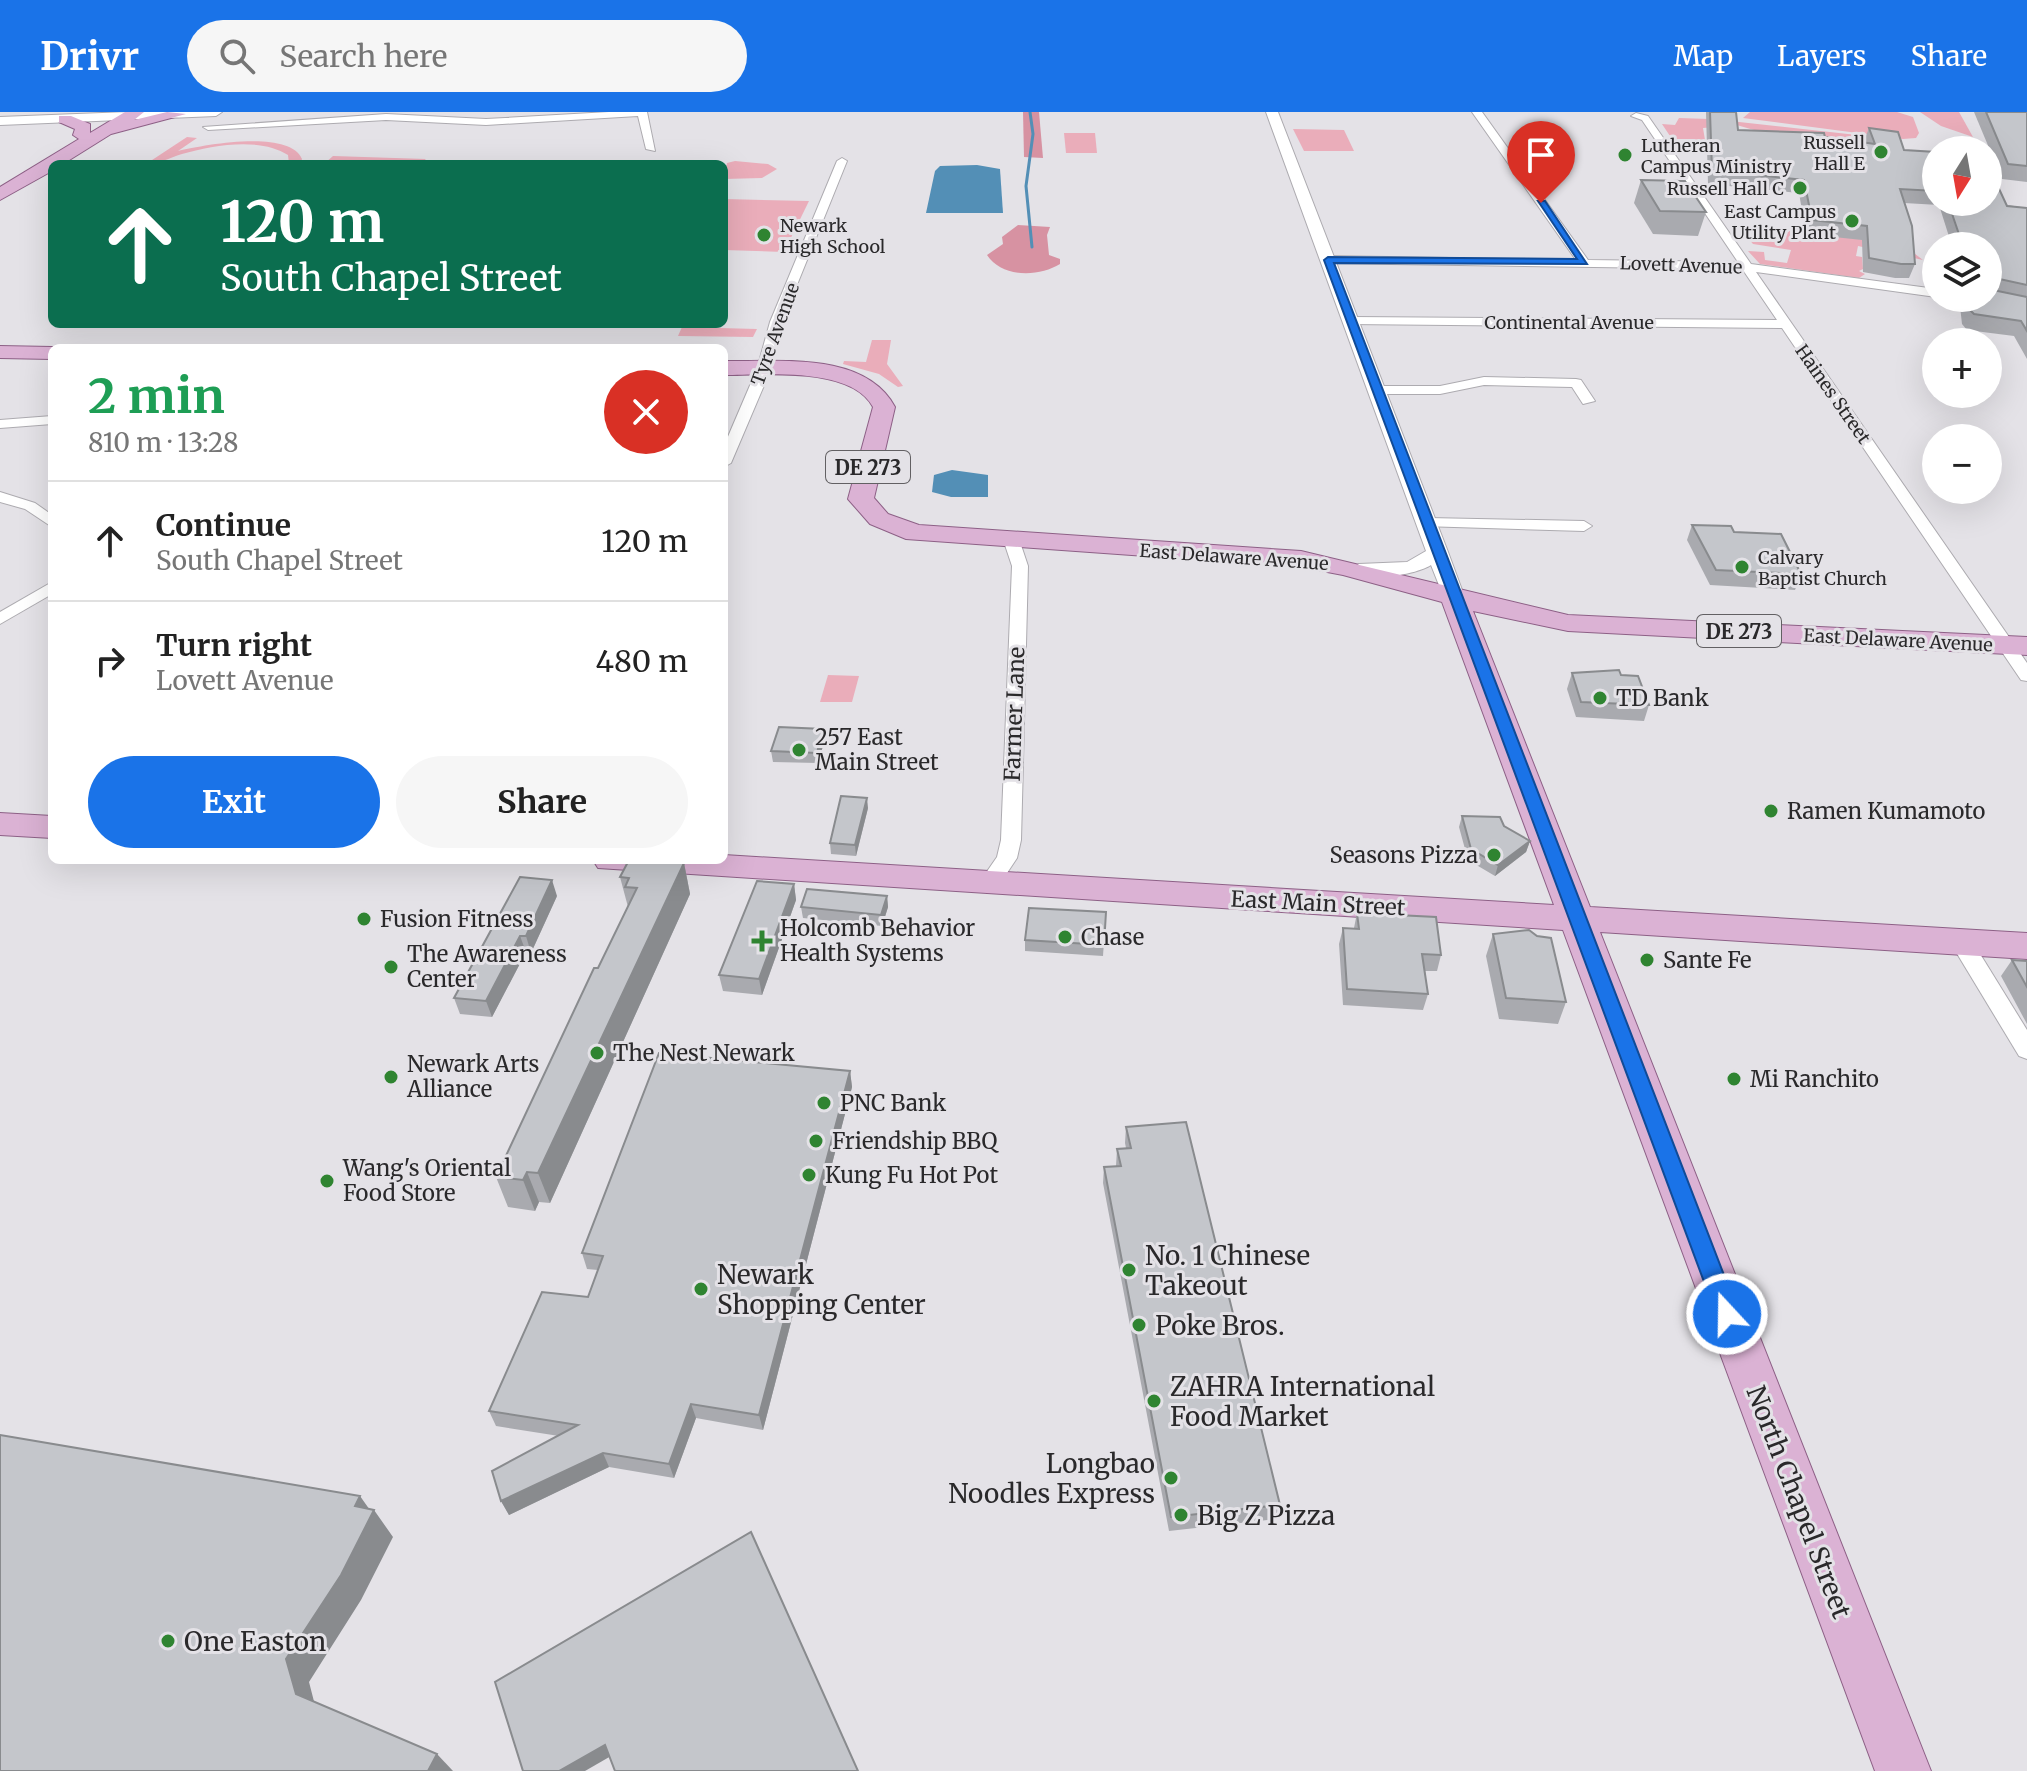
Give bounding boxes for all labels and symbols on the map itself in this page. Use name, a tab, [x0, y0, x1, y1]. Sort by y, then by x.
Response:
pin	[1507, 121, 1575, 203]
place label: Russell Hall E	[1803, 131, 1866, 175]
place label: Lutheran Campus Ministry	[1641, 134, 1792, 178]
north arrow	[1922, 136, 2002, 216]
marker: Russell Hall E	[1872, 143, 1890, 161]
marker: Lutheran Campus Ministry	[1616, 146, 1634, 164]
place label: Russell Hall C	[1667, 177, 1784, 200]
marker: Russell Hall C	[1791, 179, 1809, 197]
place label: East Campus Utility Plant	[1724, 200, 1836, 244]
marker: East Campus Utility Plant	[1843, 212, 1861, 230]
place label: Newark High School	[780, 214, 886, 258]
marker: Newark High School	[755, 226, 773, 244]
street label: Lovett Avenue	[1619, 251, 1743, 279]
street label: Tyre Avenue	[746, 279, 804, 389]
street label: Continental Avenue	[1484, 311, 1654, 334]
street label: Haines Street	[1790, 340, 1876, 448]
road number: DE 273	[826, 451, 910, 483]
street label: East Delaware Avenue	[1139, 539, 1329, 575]
place label: Calvary Baptist Church	[1758, 546, 1887, 590]
marker: Calvary Baptist Church	[1733, 558, 1751, 576]
road number: DE 273	[1697, 615, 1781, 647]
street label: East Delaware Avenue	[1803, 624, 1993, 656]
street label: Farmer Lane	[998, 646, 1030, 782]
place label: TD Bank	[1616, 684, 1709, 712]
marker: TD Bank	[1591, 689, 1609, 707]
place label: 257 East Main Street	[815, 723, 939, 776]
marker: 257 East Main Street	[790, 741, 808, 759]
place label: Ramen Kumamoto	[1787, 797, 1985, 825]
marker: Ramen Kumamoto	[1762, 802, 1780, 820]
place label: Seasons Pizza	[1330, 841, 1478, 869]
marker: Seasons Pizza	[1485, 846, 1503, 864]
street label: East Main Street	[1230, 884, 1406, 922]
place label: Fusion Fitness	[380, 905, 534, 933]
marker: Fusion Fitness	[355, 910, 373, 928]
place label: Holcomb Behavior Health Systems	[780, 914, 975, 967]
place label: Chase	[1081, 923, 1144, 951]
marker: Chase	[1056, 928, 1074, 946]
marker: Holcomb Behavior Health Systems	[751, 930, 773, 952]
place label: The Awareness Center	[407, 940, 567, 993]
place label: Sante Fe	[1663, 946, 1751, 974]
marker: Sante Fe	[1638, 951, 1656, 969]
marker: The Awareness Center	[382, 958, 400, 976]
place label: The Nest Newark	[613, 1039, 795, 1067]
marker: The Nest Newark	[588, 1044, 606, 1062]
place label: Newark Arts Alliance	[406, 1050, 539, 1103]
place label: Mi Ranchito	[1750, 1065, 1879, 1093]
marker: Newark Arts Alliance	[382, 1068, 400, 1086]
marker: Mi Ranchito	[1725, 1070, 1743, 1088]
place label: PNC Bank	[840, 1089, 946, 1117]
marker: PNC Bank	[815, 1094, 833, 1112]
place label: Friendship BBQ	[832, 1127, 1000, 1155]
marker: Friendship BBQ	[807, 1132, 825, 1150]
place label: Wang's Oriental Food Store	[342, 1154, 511, 1207]
place label: Kung Fu Hot Pot	[825, 1161, 998, 1189]
marker: Kung Fu Hot Pot	[800, 1166, 818, 1184]
marker: Wang's Oriental Food Store	[318, 1172, 336, 1190]
place label: No. 1 Chinese Takeout	[1145, 1239, 1310, 1302]
place label: Newark Shopping Center	[717, 1258, 926, 1321]
marker: No. 1 Chinese Takeout	[1120, 1261, 1138, 1279]
position arrow	[1685, 1272, 1769, 1356]
marker: Newark Shopping Center	[692, 1280, 710, 1298]
place label: Poke Bros.	[1155, 1309, 1285, 1342]
marker: Poke Bros.	[1130, 1316, 1148, 1334]
place label: ZAHRA International Food Market	[1170, 1370, 1435, 1433]
street label: North Chapel Street	[1739, 1381, 1859, 1623]
marker: ZAHRA International Food Market	[1145, 1392, 1163, 1410]
place label: Longbao Noodles Express	[948, 1447, 1155, 1510]
marker: Longbao Noodles Express	[1162, 1469, 1180, 1487]
place label: Big Z Pizza	[1197, 1499, 1335, 1532]
marker: Big Z Pizza	[1172, 1506, 1190, 1524]
place label: One Easton	[184, 1625, 326, 1658]
marker: One Easton	[159, 1632, 177, 1650]

